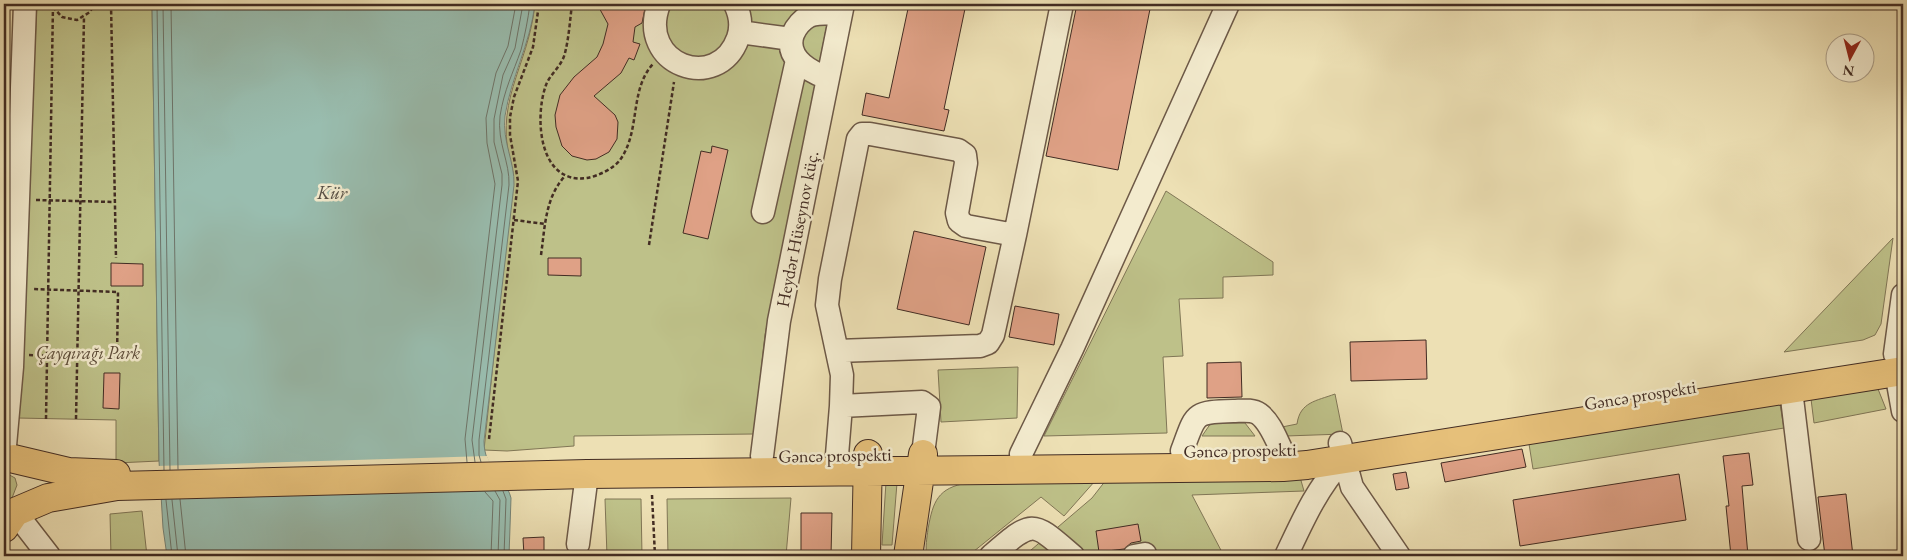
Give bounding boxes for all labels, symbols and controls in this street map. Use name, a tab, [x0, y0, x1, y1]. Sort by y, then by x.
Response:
north arrow	[1824, 32, 1874, 82]
text: N	[1841, 61, 1855, 81]
street label: Heydər Hüseynov küç.	[771, 149, 823, 309]
water label: Kür	[316, 180, 348, 205]
park label: Çayqırağı Park	[36, 341, 140, 366]
street label: Gəncə prospekti	[1582, 375, 1698, 415]
street label: Gəncə prospekti	[1183, 438, 1297, 462]
street label: Gəncə prospekti	[778, 443, 892, 467]

